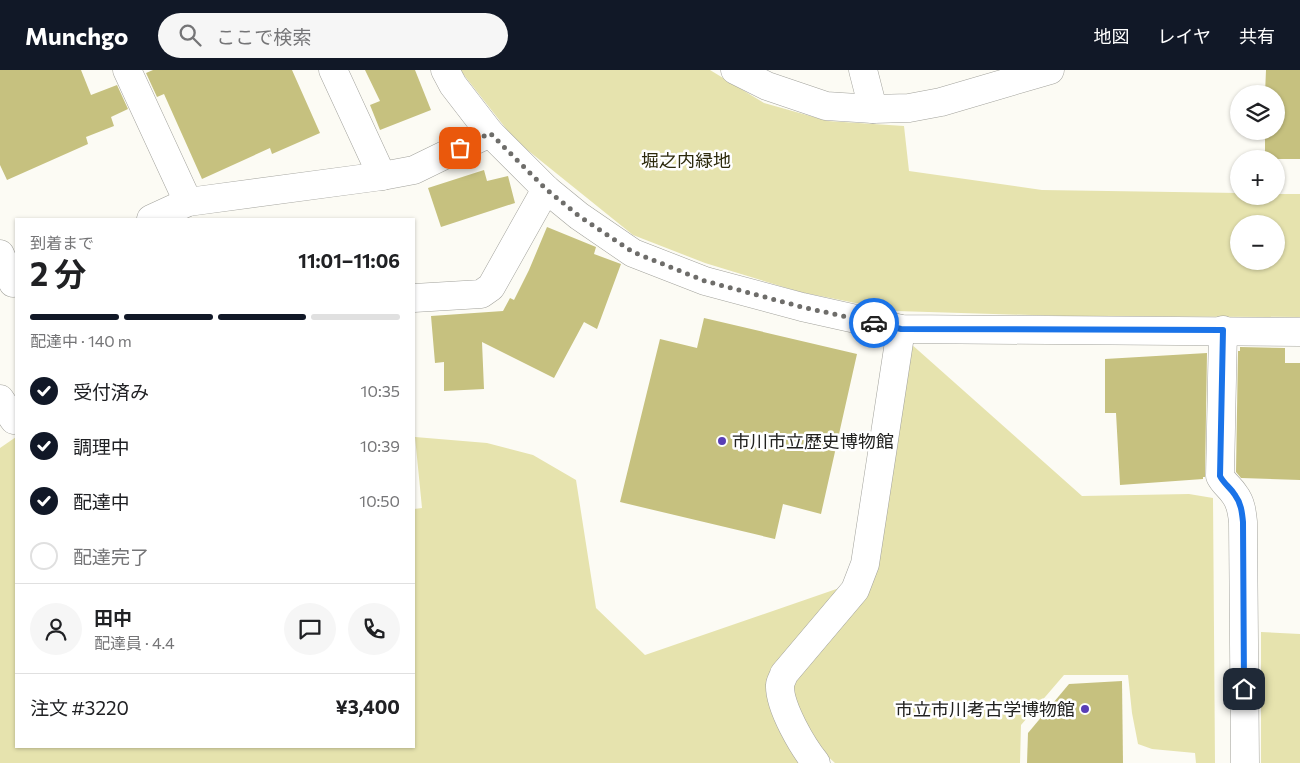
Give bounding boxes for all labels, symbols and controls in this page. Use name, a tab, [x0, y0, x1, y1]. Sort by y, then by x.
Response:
search box	[158, 13, 508, 58]
text: Munchgo	[25, 21, 128, 50]
icon: search	[176, 21, 204, 49]
text: ここで検索	[216, 25, 311, 48]
text: 地図	[1094, 25, 1130, 47]
text: レイヤ	[1158, 25, 1211, 47]
text: 共有	[1239, 25, 1275, 47]
map controls	[1230, 85, 1285, 270]
button: layers	[1230, 85, 1285, 140]
pin	[439, 127, 481, 169]
icon: bag	[446, 134, 474, 162]
park label: 堀之内緑地	[641, 149, 731, 171]
button: +	[1230, 150, 1285, 205]
button: −	[1230, 215, 1285, 270]
text: 到着まで	[30, 233, 94, 252]
text: 11:01–11:06	[298, 249, 400, 272]
text: 2 分	[30, 253, 86, 293]
courier	[849, 298, 899, 348]
icon: car	[860, 309, 888, 337]
text: 配達中 · 140 m	[30, 331, 132, 350]
icon: check	[30, 377, 58, 405]
text: 受付済み	[73, 380, 149, 403]
text: 10:35	[361, 381, 400, 400]
place label: 市川市立歴史博物館	[732, 430, 894, 452]
icon: check	[30, 432, 58, 460]
text: 調理中	[73, 435, 130, 458]
marker: 市川市立歴史博物館	[716, 435, 728, 447]
text: 10:39	[360, 436, 400, 455]
icon: check	[30, 487, 58, 515]
text: 配達中	[73, 490, 130, 513]
text: 10:50	[359, 491, 400, 510]
text: 配達完了	[73, 545, 149, 568]
button: person	[30, 603, 82, 655]
button: chat	[284, 603, 336, 655]
button: phone	[348, 603, 400, 655]
text: 田中	[94, 606, 132, 629]
text: 配達員 · 4.4	[94, 633, 175, 652]
pin	[1223, 668, 1265, 710]
icon: home	[1230, 675, 1258, 703]
text: ¥3,400	[335, 695, 400, 718]
text: 注文 #3220	[30, 696, 129, 719]
place label: 市立市川考古学博物館	[895, 698, 1075, 720]
marker: 市立市川考古学博物館	[1079, 703, 1091, 715]

